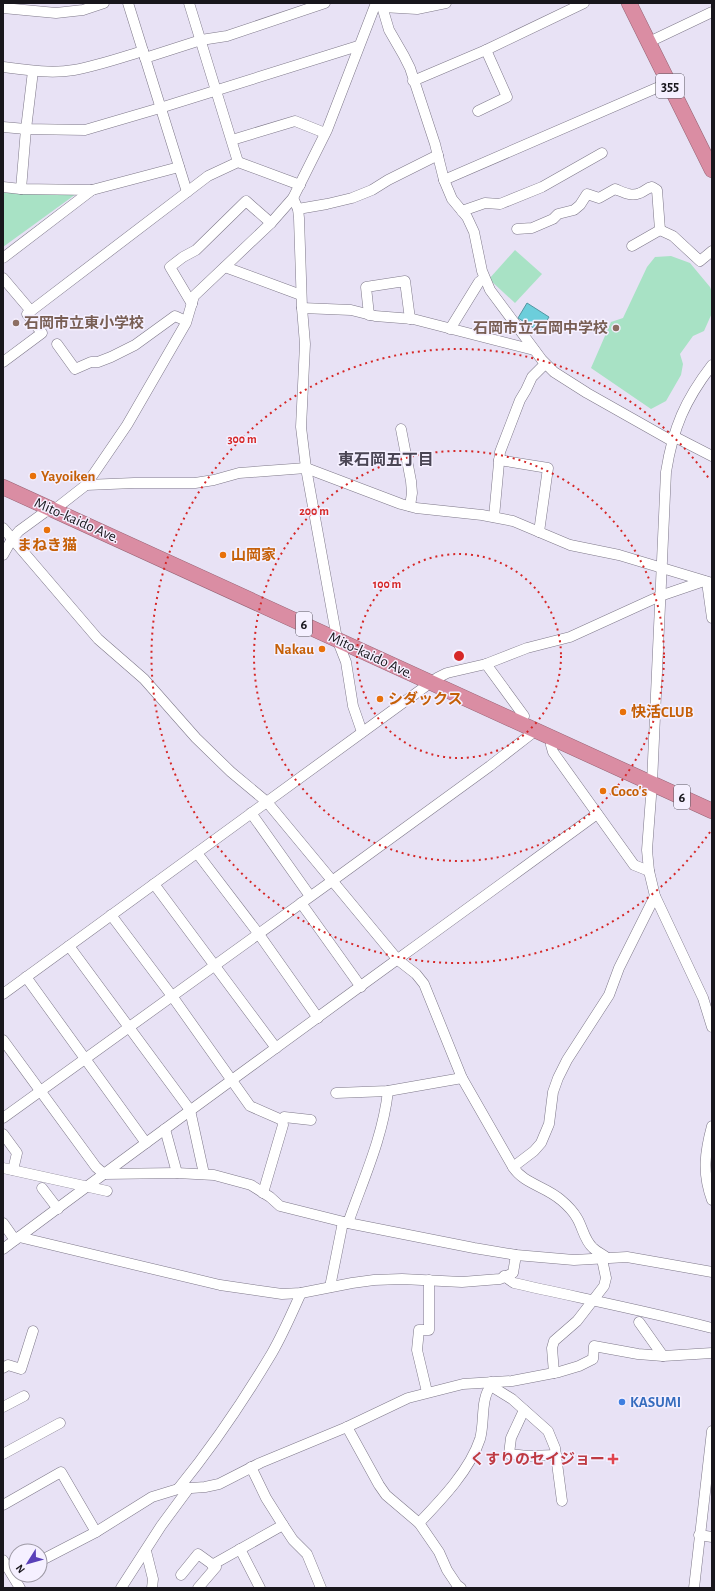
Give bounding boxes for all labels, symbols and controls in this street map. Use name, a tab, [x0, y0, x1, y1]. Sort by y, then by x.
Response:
road number: 355	[656, 74, 684, 98]
place label: 石岡市立東小学校	[24, 315, 144, 331]
marker: 石岡市立東小学校	[11, 318, 21, 328]
place label: 石岡市立石岡中学校	[473, 320, 608, 336]
marker: 石岡市立石岡中学校	[611, 323, 621, 333]
text: 300 m	[227, 433, 257, 445]
district label: 東石岡五丁目	[338, 451, 434, 468]
place label: Yayoiken	[41, 469, 96, 484]
marker: Yayoiken	[28, 471, 38, 481]
street label: Mito-kaido Ave.	[32, 495, 121, 546]
text: 200 m	[299, 505, 329, 517]
marker: まねき猫	[42, 525, 52, 535]
place label: まねき猫	[17, 537, 77, 553]
place label: 山岡家	[231, 547, 276, 563]
marker: 山岡家	[218, 550, 228, 560]
text: 100 m	[373, 578, 401, 590]
road number: 6	[296, 612, 312, 636]
street label: Mito-kaido Ave.	[326, 629, 415, 682]
place label: Nakau	[274, 642, 314, 657]
marker: Nakau	[317, 644, 327, 654]
centre of rings	[452, 649, 466, 663]
place label: シダックス	[388, 691, 463, 707]
marker: シダックス	[375, 694, 385, 704]
place label: 快活CLUB	[631, 704, 694, 720]
marker: 快活CLUB	[618, 707, 628, 717]
place label: Coco's	[611, 784, 648, 799]
road number: 6	[674, 785, 690, 809]
marker: Coco's	[598, 786, 608, 796]
place label: KASUMI	[630, 1395, 681, 1410]
marker: KASUMI	[617, 1397, 627, 1407]
place label: くすりのセイジョー	[470, 1451, 605, 1467]
marker: くすりのセイジョー	[608, 1454, 618, 1464]
north arrow	[8, 1543, 48, 1583]
text: N	[14, 1562, 27, 1575]

